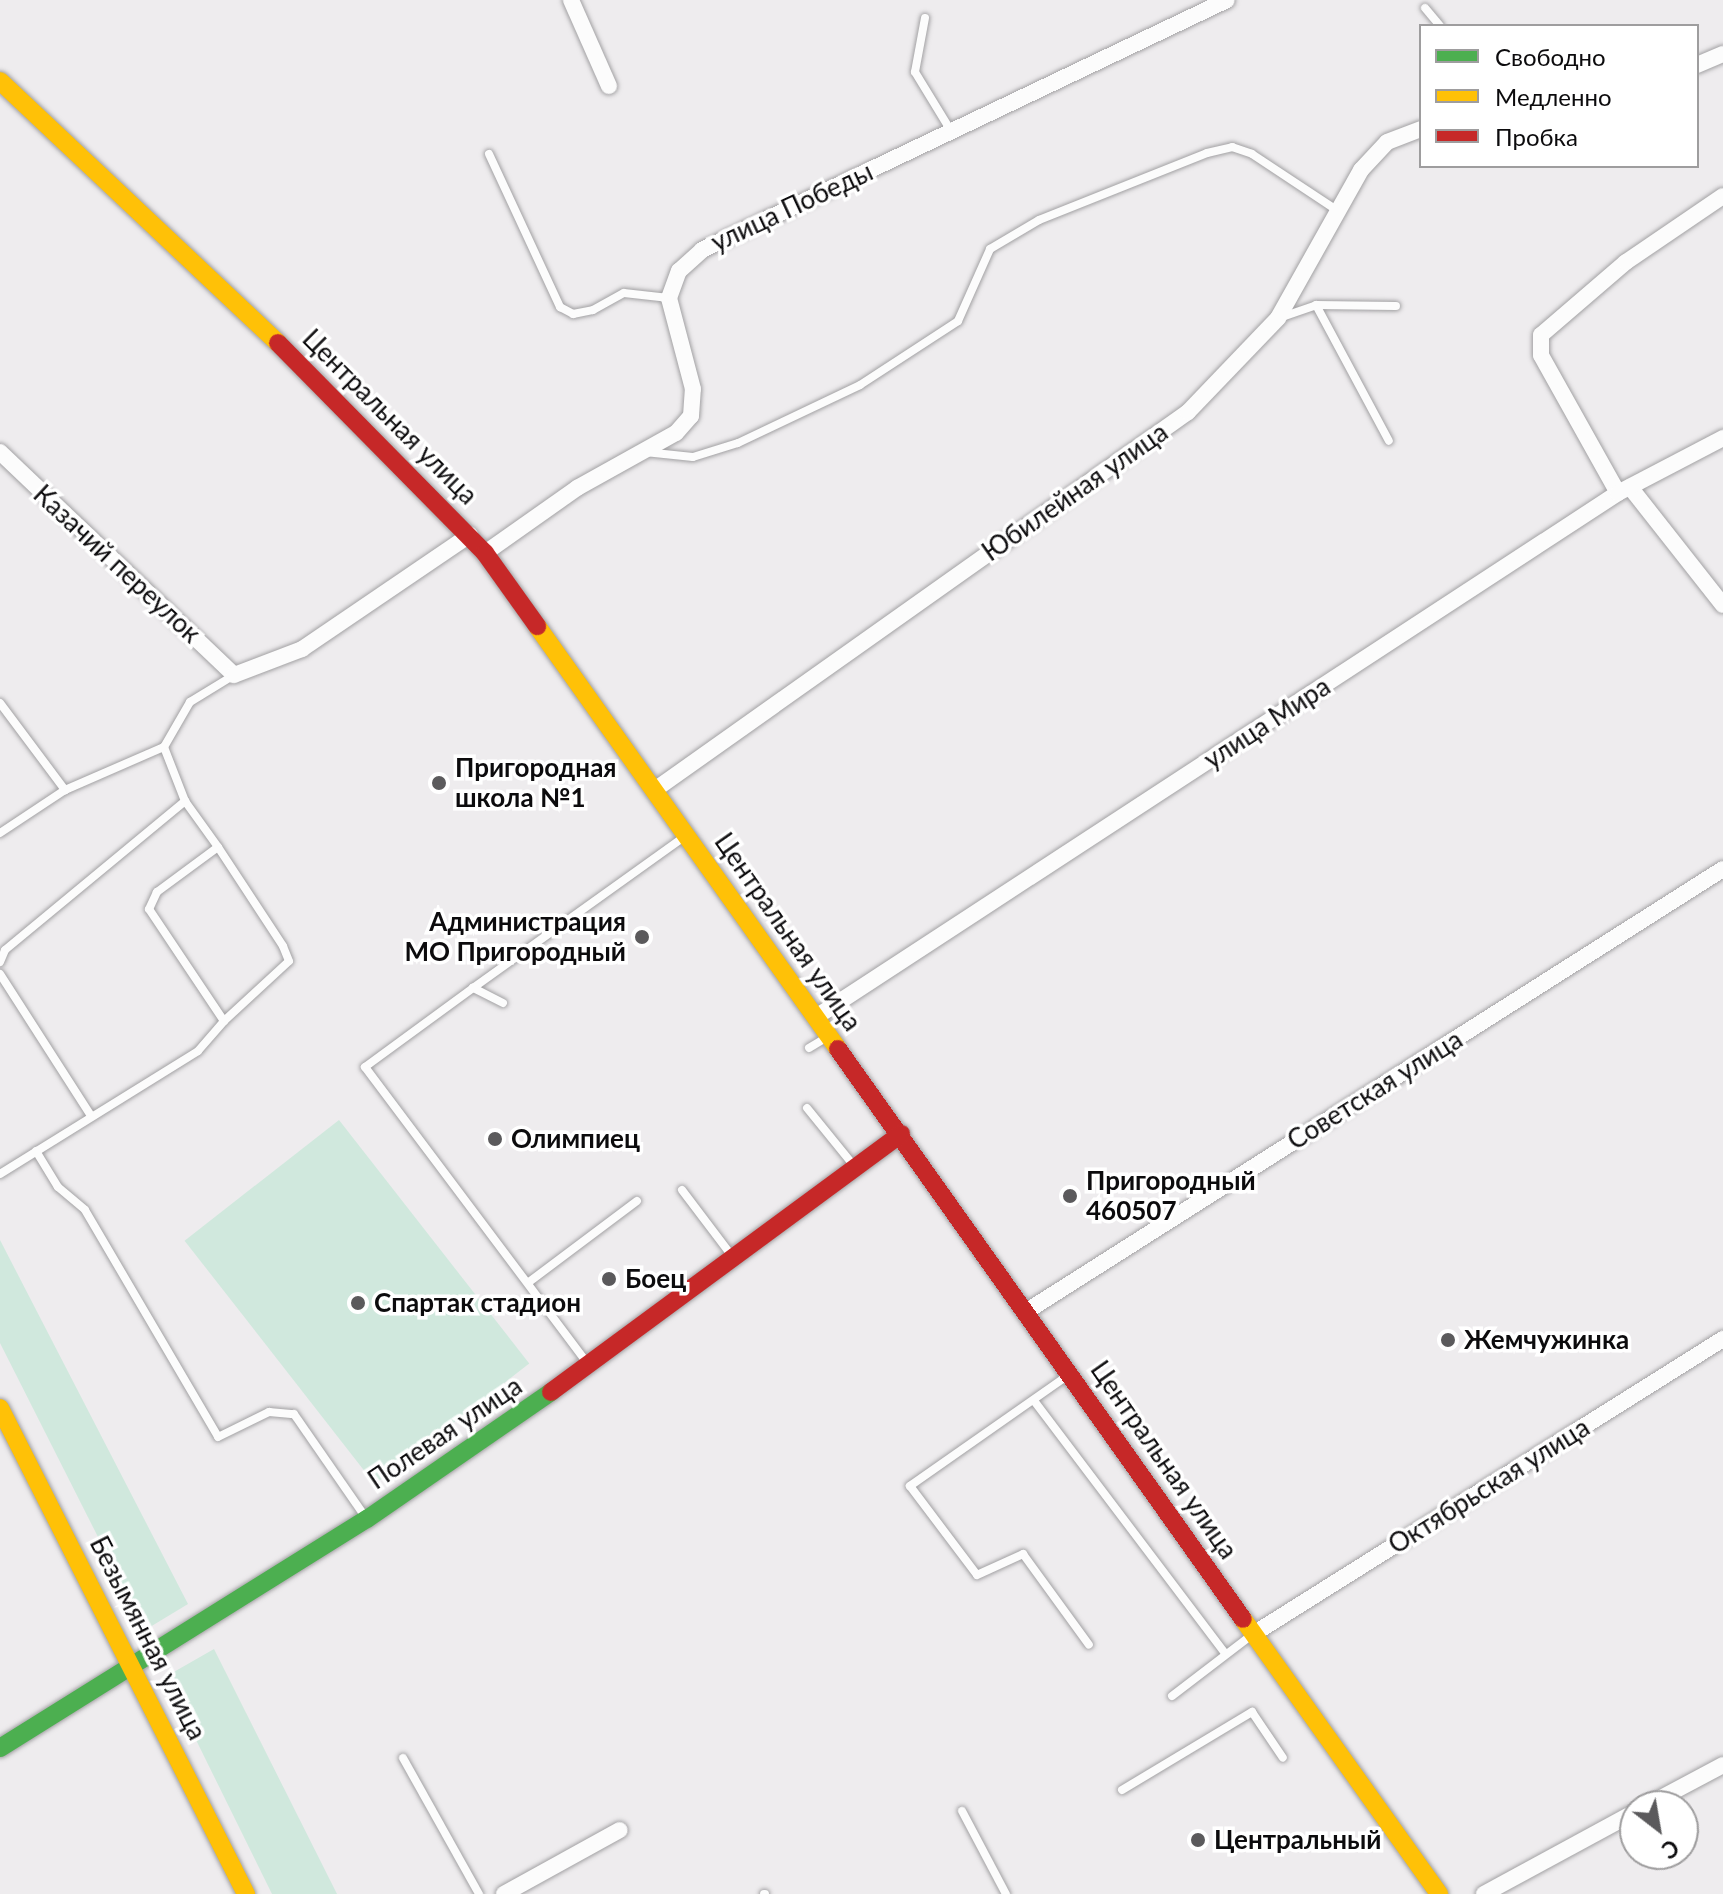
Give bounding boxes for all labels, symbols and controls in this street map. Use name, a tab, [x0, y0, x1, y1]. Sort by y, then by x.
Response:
legend	[1419, 24, 1699, 168]
text: Свободно	[1495, 42, 1606, 71]
text: Медленно	[1495, 82, 1612, 111]
text: Пробка	[1495, 122, 1578, 151]
street label: улица Победы	[706, 156, 878, 258]
street label: Центральная улица	[296, 323, 484, 511]
street label: Юбилейная улица	[976, 416, 1174, 568]
street label: Казачий переулок	[27, 479, 207, 649]
street label: улица Мира	[1198, 671, 1336, 775]
place label: Пригородная школа №1	[455, 752, 617, 814]
marker: Пригородная школа №1	[430, 774, 448, 792]
street label: Центральная улица	[708, 827, 868, 1037]
place label: Администрация МО Пригородный	[405, 906, 626, 968]
marker: Администрация МО Пригородный	[633, 928, 651, 946]
street label: Советская улица	[1282, 1024, 1468, 1156]
place label: Олимпиец	[511, 1123, 640, 1155]
marker: Олимпиец	[486, 1130, 504, 1148]
place label: Пригородный 460507	[1086, 1165, 1256, 1226]
marker: Пригородный 460507	[1061, 1187, 1079, 1205]
place label: Боец	[625, 1263, 686, 1295]
marker: Боец	[600, 1270, 618, 1288]
place label: Спартак стадион	[374, 1287, 581, 1319]
marker: Спартак стадион	[349, 1294, 367, 1312]
place label: Жемчужинка	[1464, 1324, 1629, 1356]
marker: Жемчужинка	[1439, 1331, 1457, 1349]
street label: Центральная улица	[1084, 1355, 1244, 1565]
street label: Полевая улица	[362, 1370, 528, 1496]
street label: Октябрьская улица	[1383, 1412, 1595, 1560]
street label: Безымянная улица	[83, 1531, 213, 1745]
north arrow	[1619, 1790, 1699, 1870]
place label: Центральный	[1214, 1824, 1381, 1856]
marker: Центральный	[1189, 1831, 1207, 1849]
text: С	[1657, 1834, 1684, 1865]

